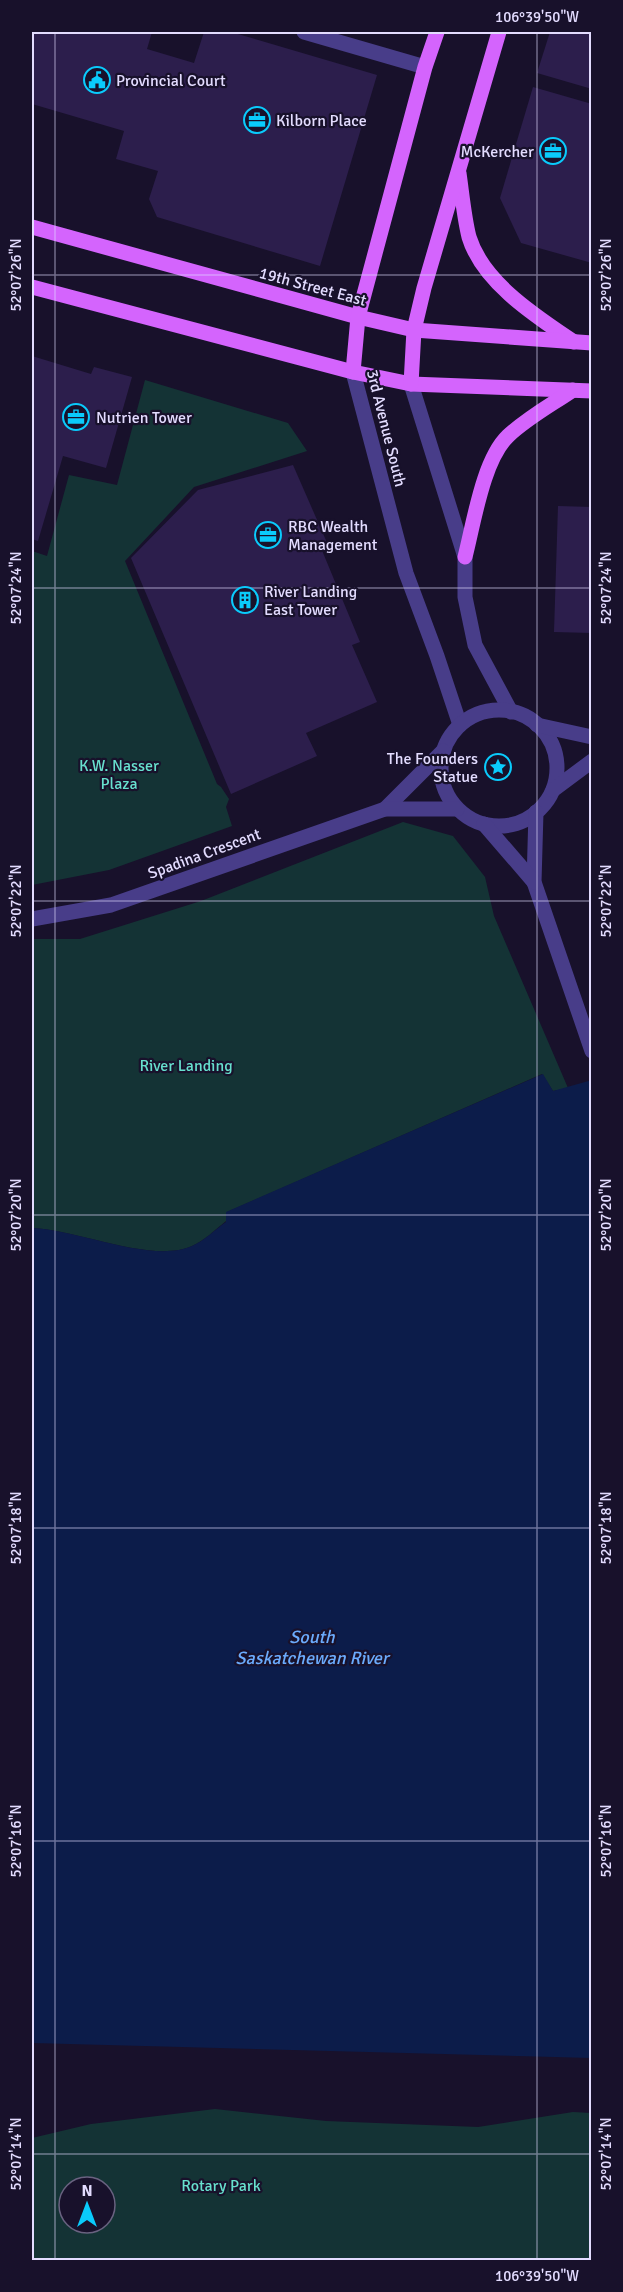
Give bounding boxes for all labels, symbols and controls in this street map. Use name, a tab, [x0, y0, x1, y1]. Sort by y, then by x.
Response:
text: 106°39'50"W	[495, 8, 579, 26]
public building icon: Provincial Court	[82, 65, 112, 95]
place label: Provincial Court	[116, 71, 226, 91]
office icon: Kilborn Place	[242, 105, 272, 135]
place label: Kilborn Place	[276, 111, 367, 131]
office icon: McKercher	[538, 136, 568, 166]
place label: McKercher	[461, 142, 534, 162]
text: 52°07'26"N	[7, 238, 25, 312]
text: 52°07'26"N	[597, 238, 615, 312]
street label: 19th Street East	[257, 263, 369, 311]
street label: 3rd Avenue South	[362, 367, 410, 489]
office icon: Nutrien Tower	[61, 402, 91, 432]
place label: Nutrien Tower	[96, 408, 192, 428]
place label: RBC Wealth Management	[288, 517, 378, 555]
office icon: RBC Wealth Management	[253, 520, 283, 550]
text: 52°07'24"N	[7, 551, 25, 625]
text: 52°07'24"N	[597, 551, 615, 625]
place label: River Landing East Tower	[264, 582, 357, 620]
building icon: River Landing East Tower	[230, 585, 260, 615]
place label: The Founders Statue	[387, 749, 478, 787]
place icon: The Founders Statue	[483, 752, 513, 782]
park label: K.W. Nasser Plaza	[79, 756, 159, 794]
street label: Spadina Crescent	[145, 824, 264, 884]
text: 52°07'22"N	[7, 864, 25, 938]
text: 52°07'22"N	[597, 864, 615, 938]
park label: River Landing	[139, 1056, 233, 1076]
text: 52°07'20"N	[7, 1178, 25, 1252]
text: 52°07'20"N	[597, 1178, 615, 1252]
text: 52°07'18"N	[7, 1491, 25, 1565]
text: 52°07'18"N	[597, 1491, 615, 1565]
water label: South Saskatchewan River	[236, 1626, 391, 1669]
text: 52°07'16"N	[7, 1804, 25, 1878]
text: 52°07'16"N	[597, 1804, 615, 1878]
text: 52°07'14"N	[7, 2117, 25, 2191]
text: 52°07'14"N	[597, 2117, 615, 2191]
north arrow	[57, 2175, 117, 2235]
park label: Rotary Park	[181, 2176, 261, 2196]
text: N	[81, 2181, 93, 2201]
text: 106°39'50"W	[495, 2267, 579, 2285]

